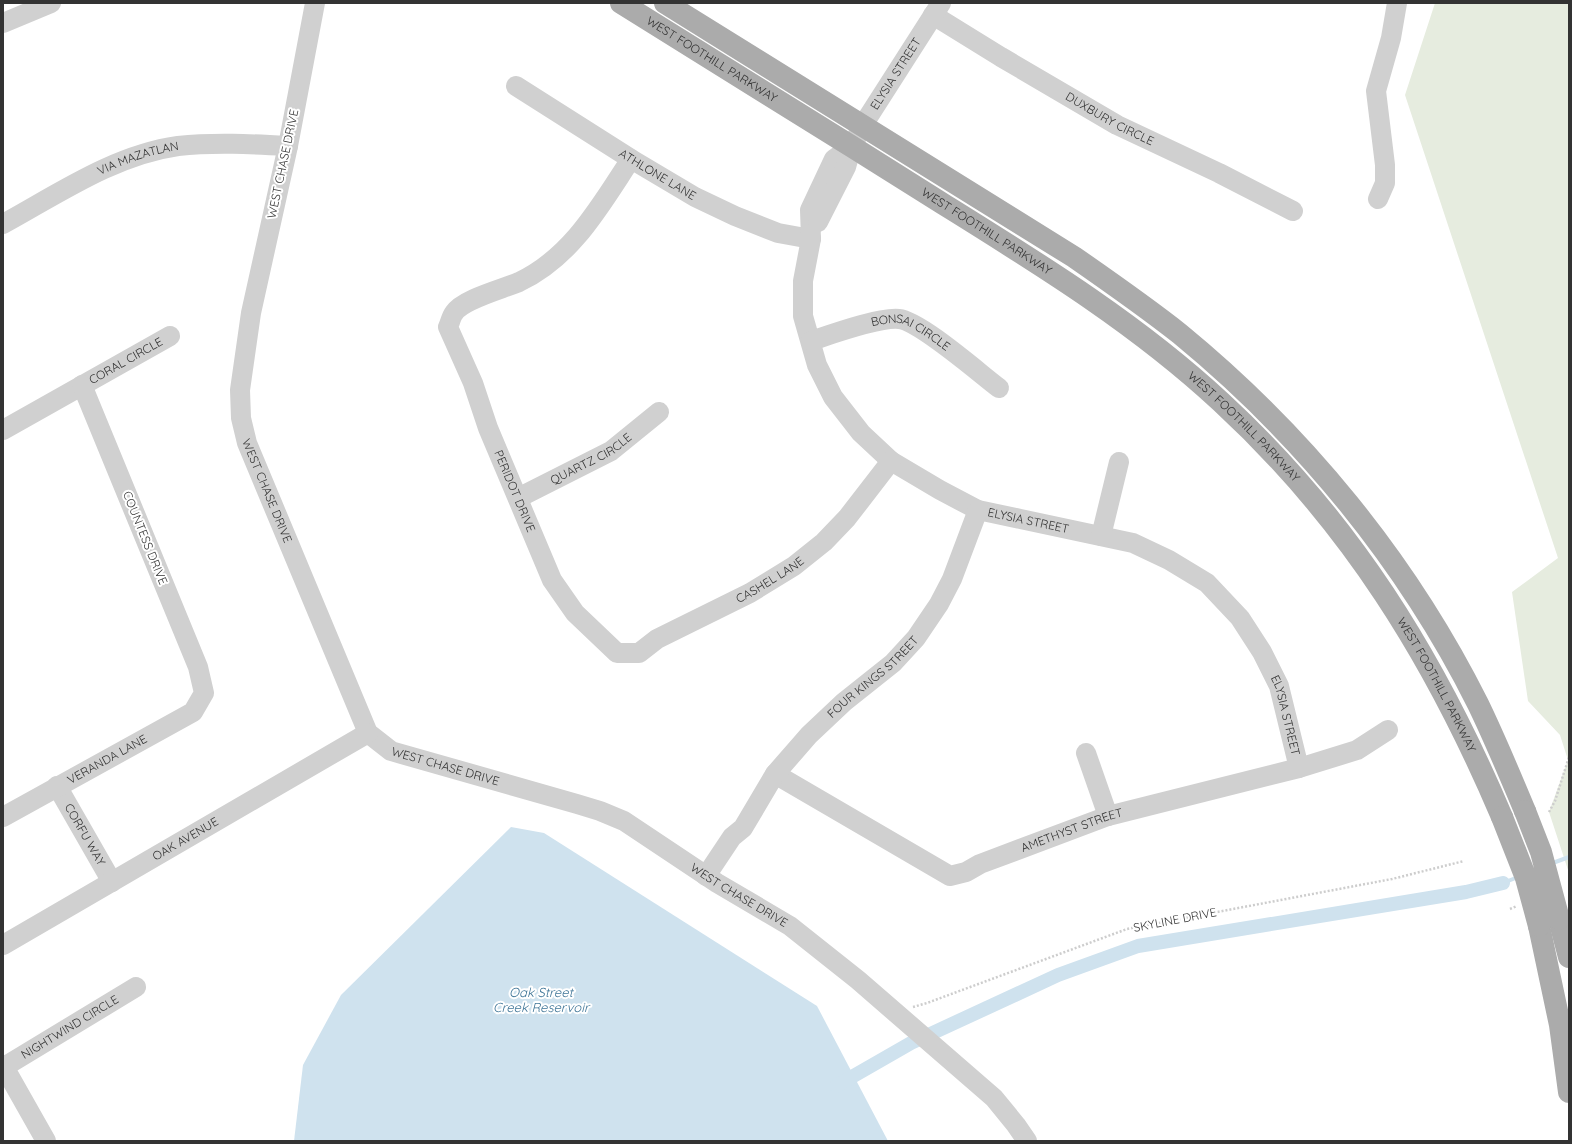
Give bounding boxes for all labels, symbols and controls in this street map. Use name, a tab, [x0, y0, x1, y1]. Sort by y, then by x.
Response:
street label: WEST FOOTHILL PARKWAY	[644, 13, 781, 106]
street label: ELYSIA STREET	[867, 35, 924, 112]
street label: DUXBURY CIRCLE	[1063, 88, 1157, 148]
street label: WEST CHASE DRIVE	[264, 108, 301, 220]
street label: VIA MAZATLAN	[95, 138, 180, 178]
street label: ATHLONE LANE	[616, 145, 699, 203]
street label: WEST FOOTHILL PARKWAY	[919, 184, 1055, 278]
street label: BONSAI CIRCLE	[869, 311, 954, 354]
street label: CORAL CIRCLE	[86, 334, 165, 387]
street label: WEST FOOTHILL PARKWAY	[1185, 368, 1304, 485]
street label: QUARTZ CIRCLE	[548, 429, 635, 487]
street label: WEST CHASE DRIVE	[239, 436, 296, 545]
street label: PERIDOT DRIVE	[491, 448, 539, 534]
street label: COUNTESS DRIVE	[120, 489, 171, 587]
street label: ELYSIA STREET	[986, 504, 1070, 536]
street label: CASHEL LANE	[733, 553, 807, 606]
street label: WEST FOOTHILL PARKWAY	[1394, 614, 1480, 755]
street label: FOUR KINGS STREET	[824, 632, 921, 721]
street label: ELYSIA STREET	[1268, 672, 1304, 757]
street label: VERANDA LANE	[64, 731, 150, 787]
street label: WEST CHASE DRIVE	[390, 744, 501, 789]
street label: CORFU WAY	[62, 801, 109, 868]
street label: AMETHYST STREET	[1019, 805, 1124, 855]
street label: OAK AVENUE	[149, 813, 221, 864]
street label: WEST CHASE DRIVE	[688, 859, 791, 930]
street label: SKYLINE DRIVE	[1132, 904, 1218, 935]
water label: Oak Street Creek Reservoir	[493, 984, 591, 1015]
street label: NIGHTWIND CIRCLE	[18, 991, 121, 1062]

